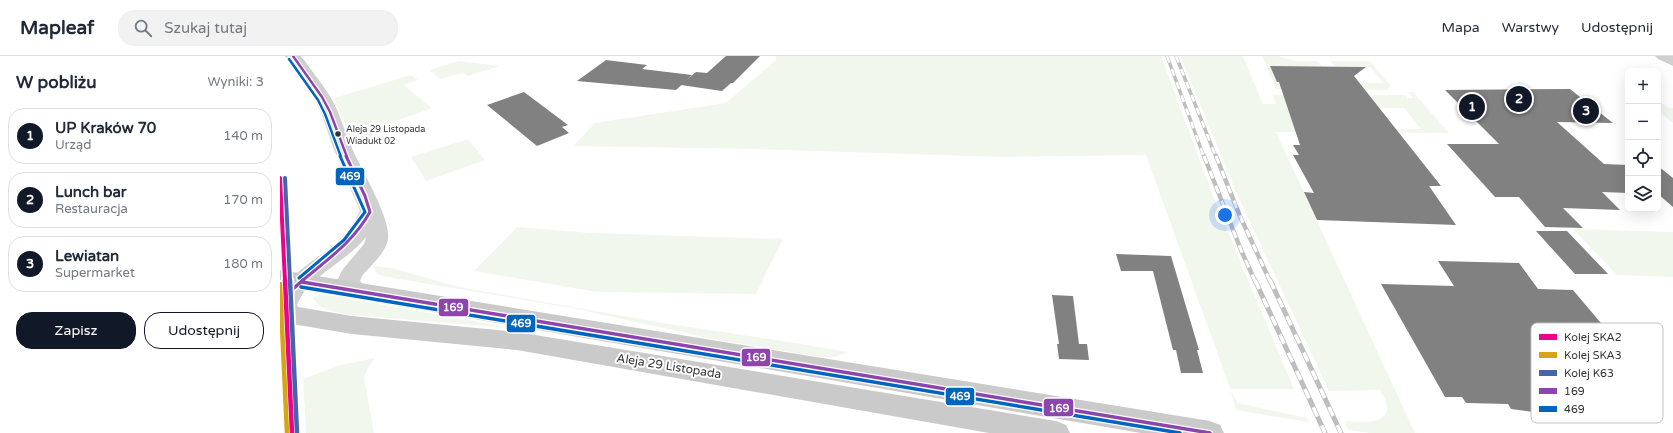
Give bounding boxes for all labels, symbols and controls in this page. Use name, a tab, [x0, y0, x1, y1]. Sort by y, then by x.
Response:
search box	[118, 10, 398, 46]
text: Mapleaf	[20, 17, 94, 39]
icon: search	[132, 17, 154, 39]
text: Szukaj tutaj	[164, 19, 247, 37]
text: Mapa	[1442, 19, 1480, 36]
text: Warstwy	[1502, 19, 1559, 36]
text: Udostępnij	[1581, 19, 1653, 36]
map controls	[1625, 68, 1661, 212]
button: +	[1625, 68, 1661, 104]
text: W pobliżu	[16, 72, 97, 93]
text: Wyniki: 3	[208, 74, 264, 90]
pin: 2	[1506, 84, 1532, 114]
pin: 1	[1459, 92, 1485, 122]
pin: 3	[1573, 96, 1599, 126]
button: −	[1625, 104, 1661, 140]
text: UP Kraków 70	[55, 119, 156, 137]
place label: Aleja 29 Listopada Wiadukt 02	[346, 124, 425, 147]
text: 1	[26, 128, 34, 144]
text: 140 m	[223, 128, 263, 144]
marker: Aleja 29 Listopada Wiadukt 02	[333, 129, 343, 139]
text: Urząd	[55, 137, 91, 153]
button: locate	[1625, 140, 1661, 176]
line badge: 469	[335, 167, 365, 186]
text: 469	[340, 170, 360, 183]
button: layers	[1625, 176, 1661, 212]
text: Lunch bar	[55, 183, 127, 201]
text: 2	[26, 192, 34, 208]
text: 170 m	[223, 192, 263, 208]
text: Restauracja	[55, 201, 128, 217]
your location	[1215, 205, 1235, 225]
text: Lewiatan	[55, 247, 119, 265]
text: 3	[26, 256, 34, 272]
text: 180 m	[223, 256, 263, 272]
text: Supermarket	[55, 265, 135, 281]
line badge: 169	[438, 298, 469, 317]
text: 169	[443, 301, 463, 314]
button: Zapisz	[16, 312, 136, 349]
button: Udostępnij	[144, 312, 264, 349]
line badge: 469	[506, 314, 536, 333]
text: 469	[511, 317, 531, 330]
legend	[1531, 323, 1663, 423]
text: Kolej SKA2	[1564, 331, 1622, 344]
line badge: 169	[741, 348, 771, 367]
text: Kolej SKA3	[1564, 349, 1622, 362]
street label: Aleja 29 Listopada	[616, 351, 722, 381]
text: 169	[746, 351, 766, 364]
text: Kolej K63	[1564, 367, 1614, 380]
text: 169	[1564, 385, 1585, 398]
line badge: 469	[945, 387, 975, 406]
text: 469	[950, 390, 970, 403]
line badge: 169	[1043, 398, 1074, 417]
text: 169	[1049, 402, 1069, 415]
text: 469	[1564, 403, 1585, 416]

